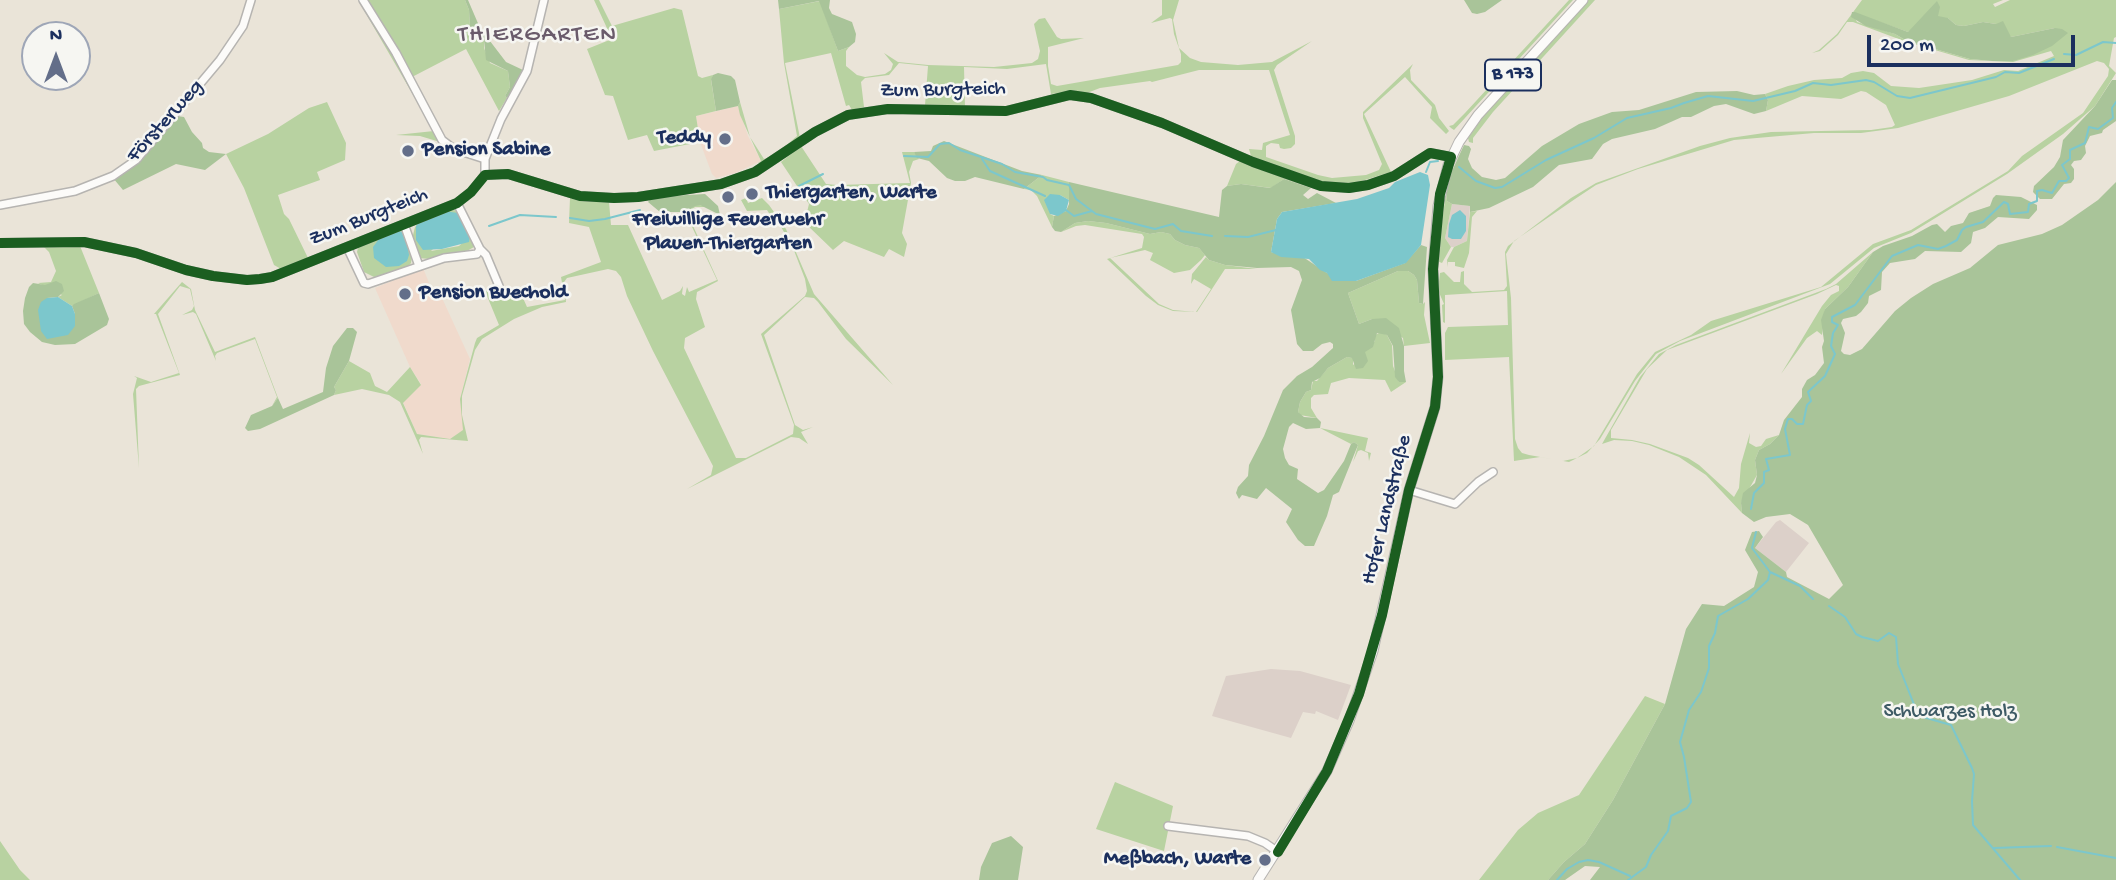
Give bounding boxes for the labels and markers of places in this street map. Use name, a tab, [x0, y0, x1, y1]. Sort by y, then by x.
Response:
place label: Teddy	[657, 126, 711, 152]
marker: Teddy	[717, 131, 733, 147]
place label: Pension Sabine	[422, 138, 550, 164]
marker: Pension Sabine	[400, 143, 416, 159]
place label: Thiergarten, Warte	[766, 181, 937, 207]
marker: Thiergarten, Warte	[744, 186, 760, 202]
marker: Freiwillige Feuerwehr Plauen-Thiergarten	[720, 189, 736, 205]
place label: Freiwillige Feuerwehr Plauen-Thiergarten	[632, 208, 824, 258]
place label: Pension Buechold	[419, 281, 567, 307]
marker: Pension Buechold	[397, 286, 413, 302]
place label: Meßbach, Warte	[1104, 847, 1251, 873]
marker: Meßbach, Warte	[1257, 852, 1273, 868]

